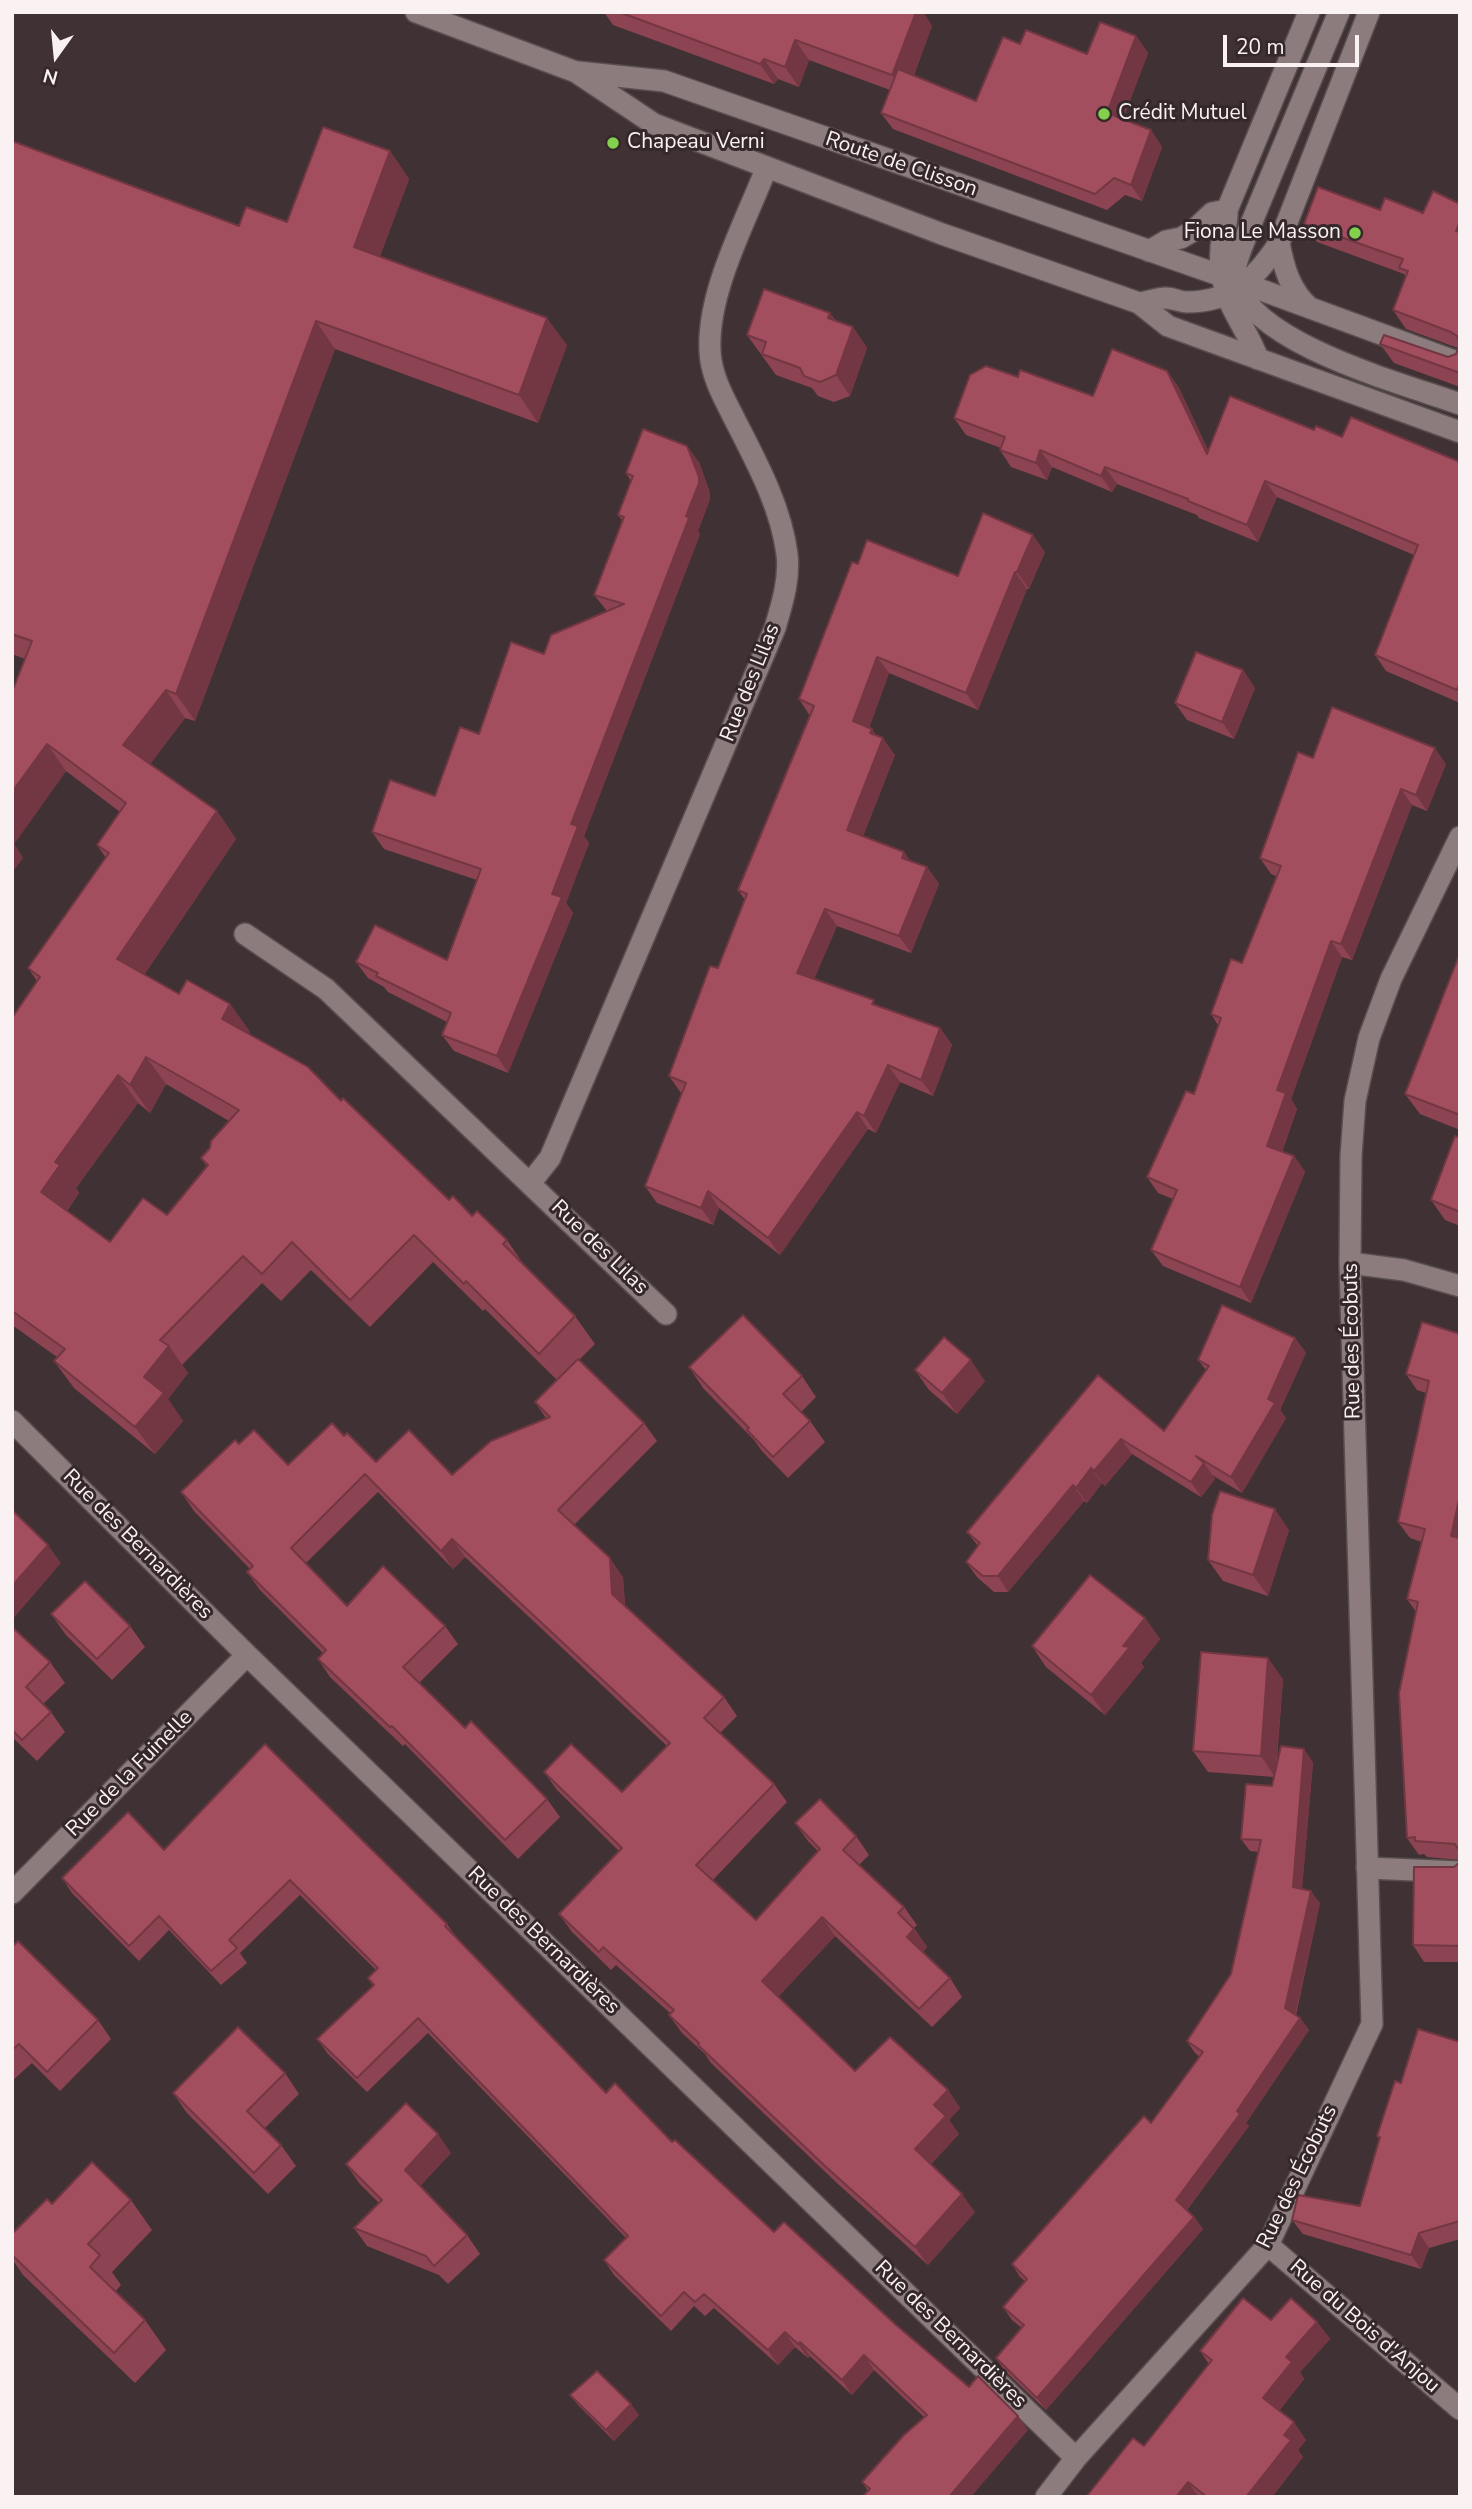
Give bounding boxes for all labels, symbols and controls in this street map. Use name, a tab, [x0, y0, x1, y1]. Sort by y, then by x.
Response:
north arrow	[21, 21, 91, 91]
scale bar	[1227, 21, 1364, 65]
text: 20 m	[1236, 33, 1285, 61]
text: N	[40, 62, 61, 91]
place label: Crédit Mutuel	[1118, 101, 1247, 127]
marker: Crédit Mutuel	[1096, 106, 1112, 122]
street label: Route de Clisson	[822, 127, 980, 203]
place label: Chapeau Verni	[627, 130, 765, 156]
marker: Chapeau Verni	[605, 135, 621, 151]
place label: Fiona Le Masson	[1184, 220, 1341, 246]
marker: Fiona Le Masson	[1347, 225, 1363, 241]
street label: Rue des Lilas	[716, 620, 786, 746]
street label: Rue des Lilas	[545, 1196, 653, 1300]
street label: Rue des Écobuts	[1339, 1263, 1367, 1419]
street label: Rue des Bernardières	[57, 1465, 217, 1625]
street label: Rue de la Fuinelle	[62, 1706, 198, 1842]
street label: Rue des Bernardières	[462, 1862, 624, 2020]
street label: Rue des Écobuts	[1252, 2101, 1344, 2253]
street label: Rue du Bois d'Anjou	[1284, 2255, 1444, 2399]
street label: Rue des Bernardières	[869, 2256, 1031, 2414]

